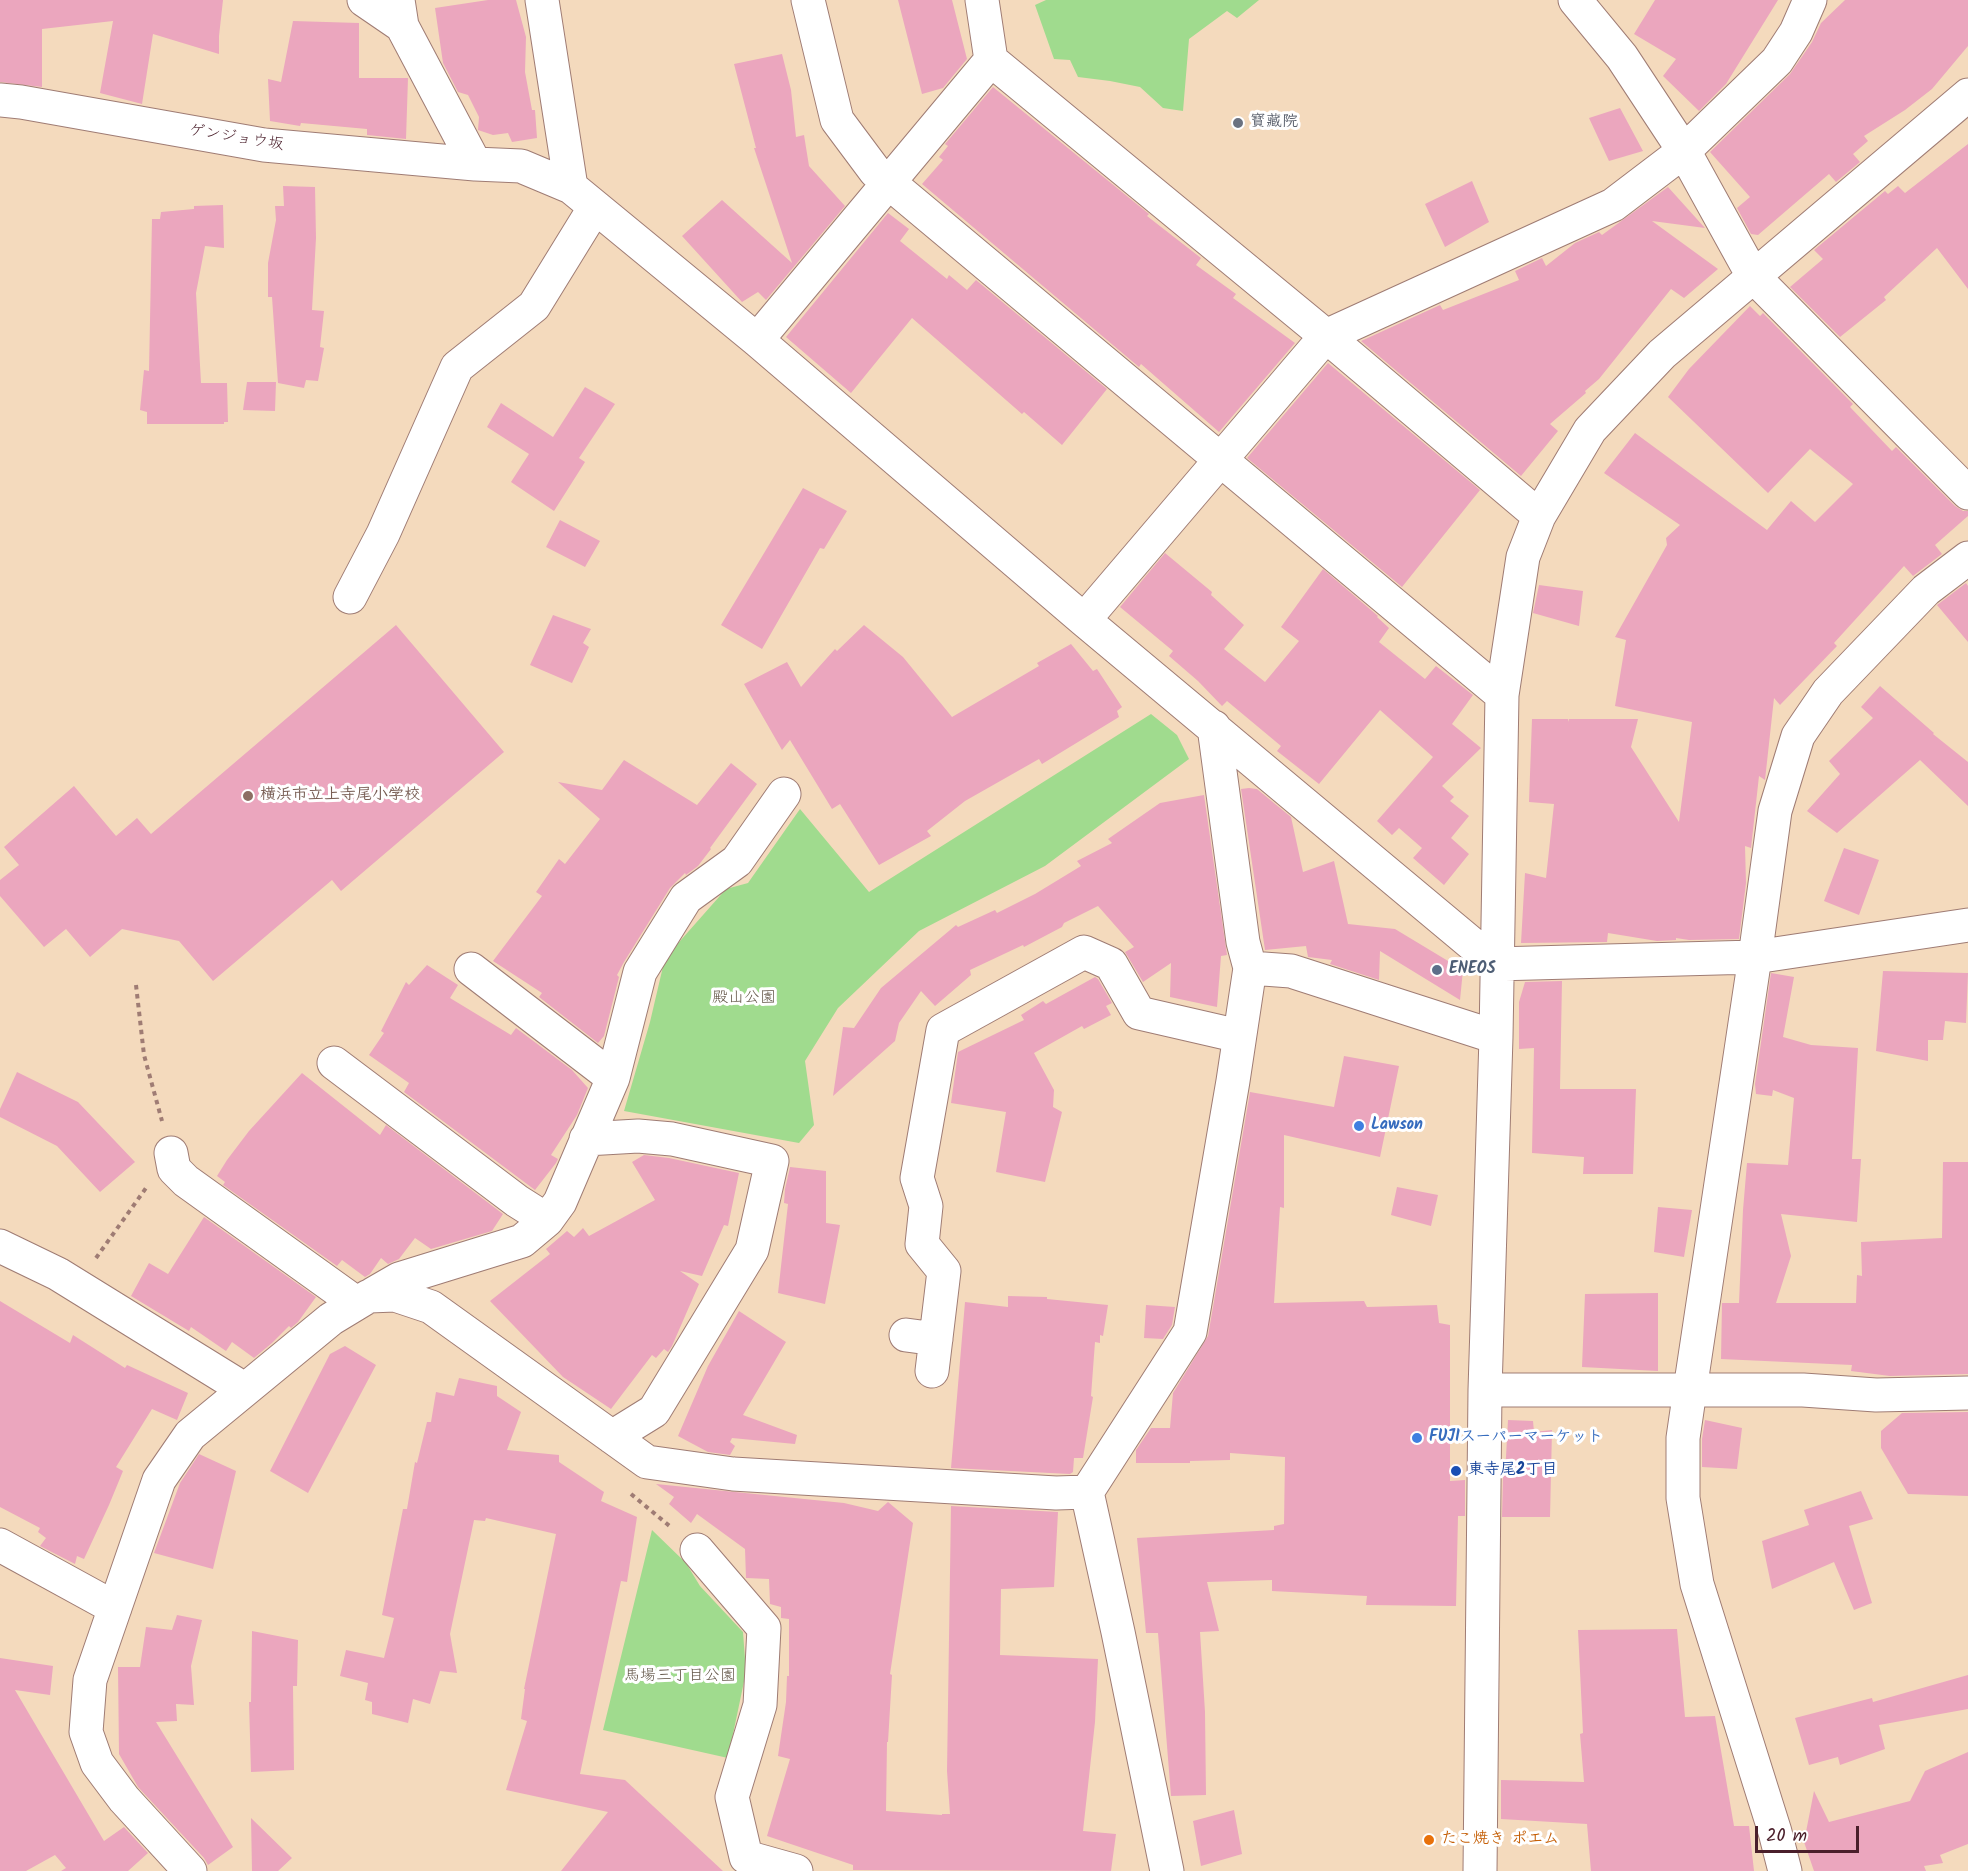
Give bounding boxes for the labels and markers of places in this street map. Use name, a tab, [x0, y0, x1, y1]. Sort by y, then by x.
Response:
place label: 寳藏院	[1250, 113, 1298, 133]
marker: 寳藏院	[1231, 116, 1245, 130]
place label: 横浜市立上寺尾小学校	[260, 786, 420, 806]
marker: 横浜市立上寺尾小学校	[241, 789, 255, 803]
place label: ENEOS	[1449, 960, 1495, 980]
marker: ENEOS	[1430, 963, 1444, 977]
place label: Lawson	[1371, 1116, 1423, 1136]
marker: Lawson	[1352, 1119, 1366, 1133]
place label: FUJIスーパーマーケット	[1429, 1428, 1603, 1448]
marker: FUJIスーパーマーケット	[1410, 1431, 1424, 1445]
place label: 東寺尾2丁目	[1468, 1461, 1557, 1481]
marker: 東寺尾2丁目	[1449, 1464, 1463, 1478]
place label: たこ焼き ポエム	[1441, 1830, 1559, 1850]
marker: たこ焼き ポエム	[1422, 1833, 1436, 1847]

